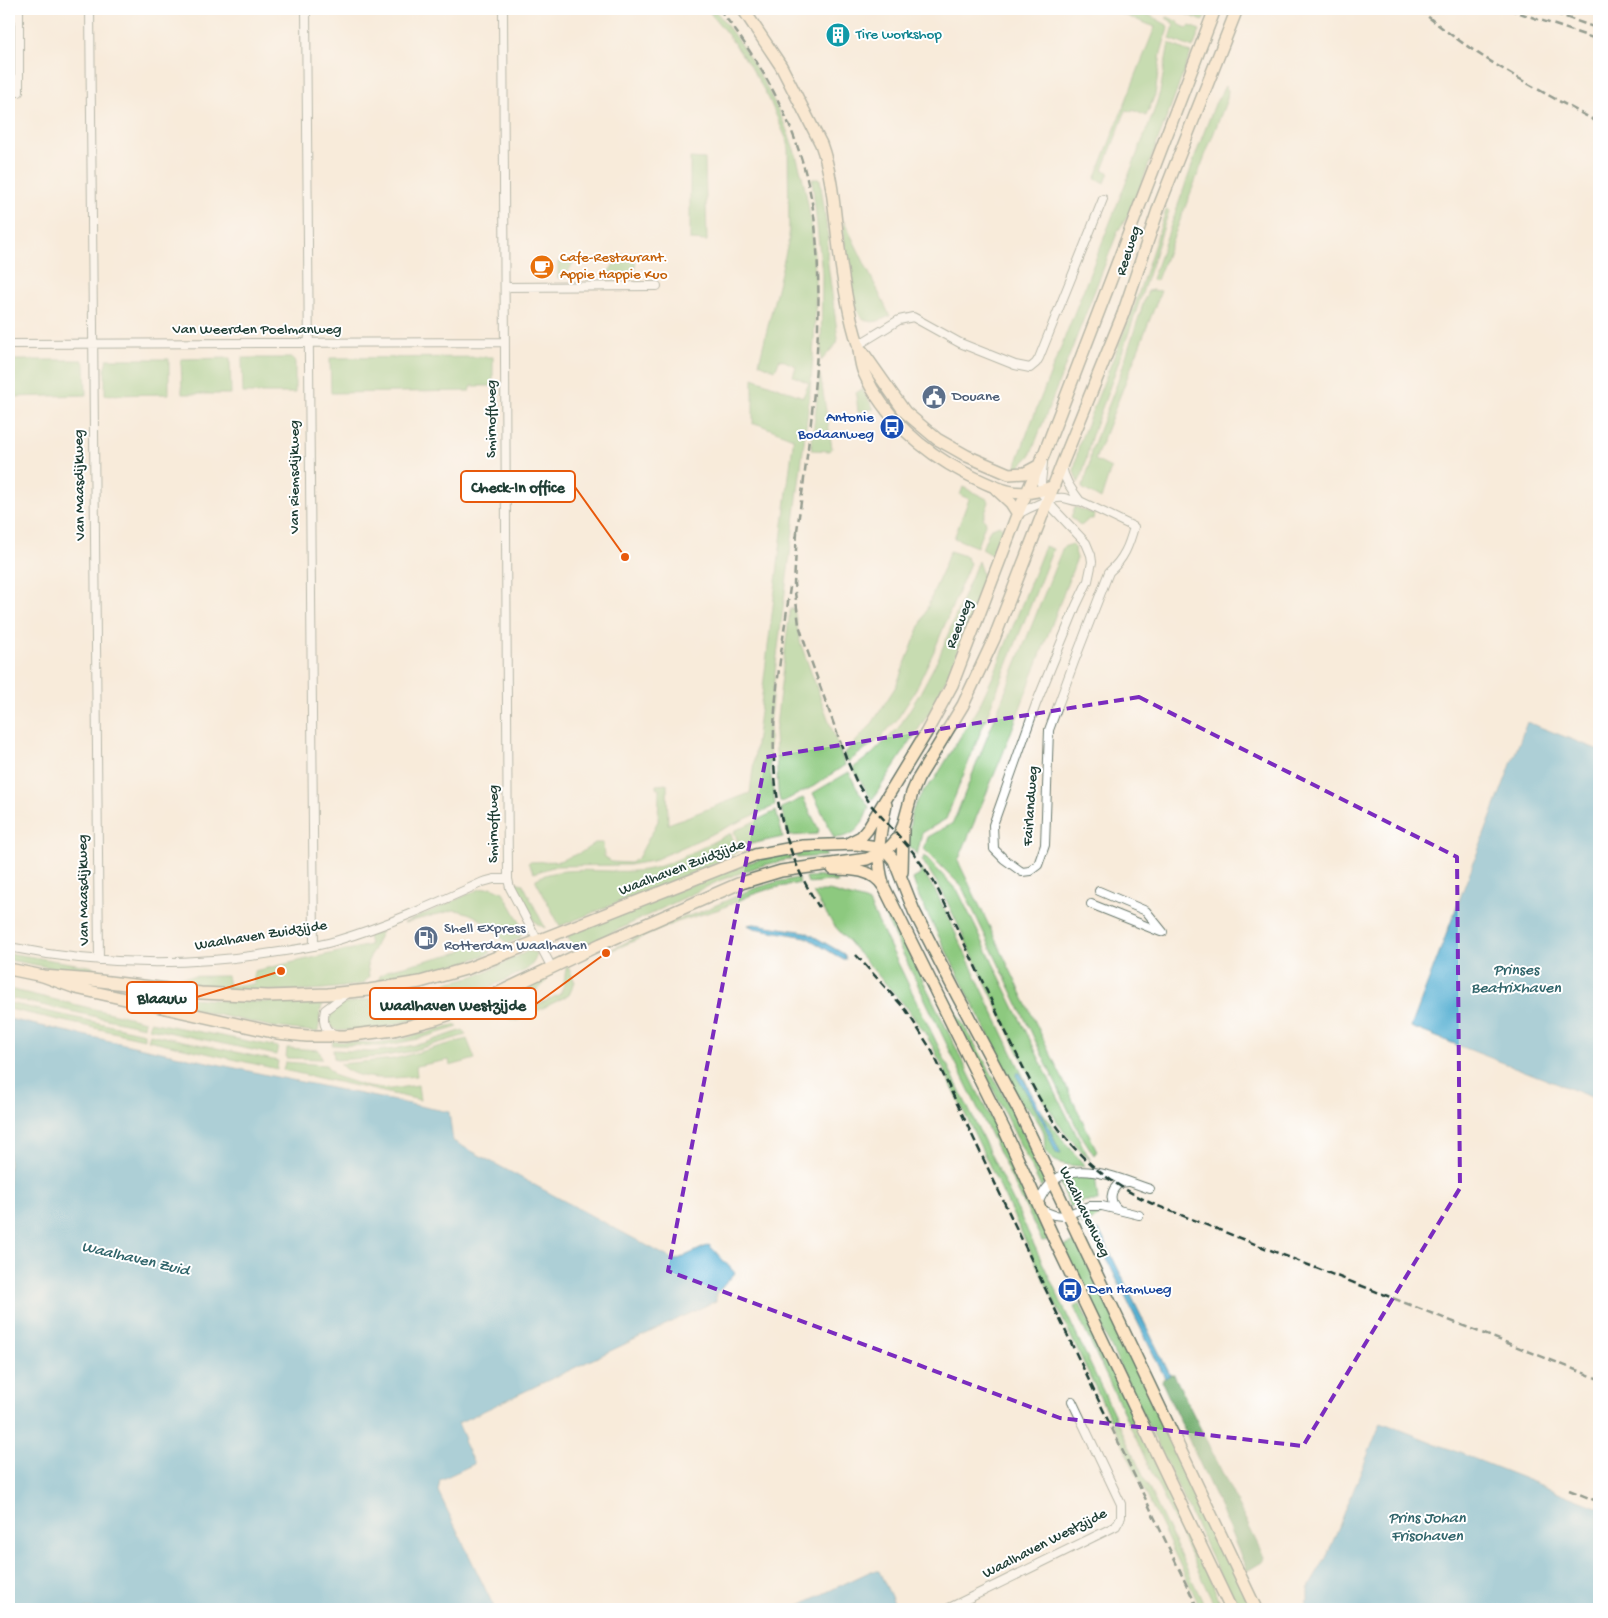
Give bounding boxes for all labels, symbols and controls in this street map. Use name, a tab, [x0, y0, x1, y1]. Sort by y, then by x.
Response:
building icon: Tire workshop	[825, 22, 851, 48]
place label: Tire workshop	[855, 26, 942, 44]
street label: Reeweg	[1113, 224, 1145, 278]
place label: Cafe-Restaurant. Appie Happie Kuo	[560, 249, 668, 284]
cafe icon: Cafe-Restaurant. Appie Happie Kuo	[529, 254, 555, 280]
street label: Van Weerden Poelmanweg	[171, 321, 342, 339]
street label: Smirnoffweg	[483, 380, 501, 458]
public building icon: Douane	[921, 384, 947, 410]
place label: Douane	[951, 388, 1000, 406]
place label: Antonie Bodaanweg	[797, 409, 874, 444]
bus stop icon: Antonie Bodaanweg	[879, 414, 905, 440]
street label: Van Riemsdijkweg	[286, 420, 304, 535]
street label: Van Maasdijkweg	[70, 429, 90, 542]
callout: Check-In office	[461, 471, 575, 502]
text: Check-In office	[470, 479, 566, 499]
street label: Reeweg	[942, 597, 978, 651]
street label: Fairlandweg	[1019, 765, 1043, 848]
street label: Smirnoffweg	[485, 785, 503, 863]
street label: Van Maasdijkweg	[74, 834, 94, 947]
street label: Waalhaven Zuidzijde	[616, 836, 748, 900]
street label: Waalhaven Zuidzijde	[194, 917, 329, 955]
place label: Shell Express Rotterdam Waalhaven	[444, 920, 587, 955]
fuel station icon: Shell Express Rotterdam Waalhaven	[413, 925, 439, 951]
water label: Prinses Beatrixhaven	[1471, 962, 1561, 999]
callout: Blaauw	[127, 982, 197, 1013]
callout: Waalhaven Westzijde	[370, 988, 536, 1019]
text: Blaauw	[136, 991, 187, 1010]
text: Waalhaven Westzijde	[379, 998, 527, 1017]
street label: Waalhavenweg	[1054, 1164, 1114, 1260]
water label: Waalhaven Zuid	[79, 1238, 192, 1282]
bus stop icon: Den Hamweg	[1057, 1277, 1083, 1303]
place label: Den Hamweg	[1087, 1281, 1172, 1299]
street label: Waalhaven Westzijde	[980, 1505, 1110, 1583]
water label: Prins Johan Frisohaven	[1388, 1510, 1466, 1547]

